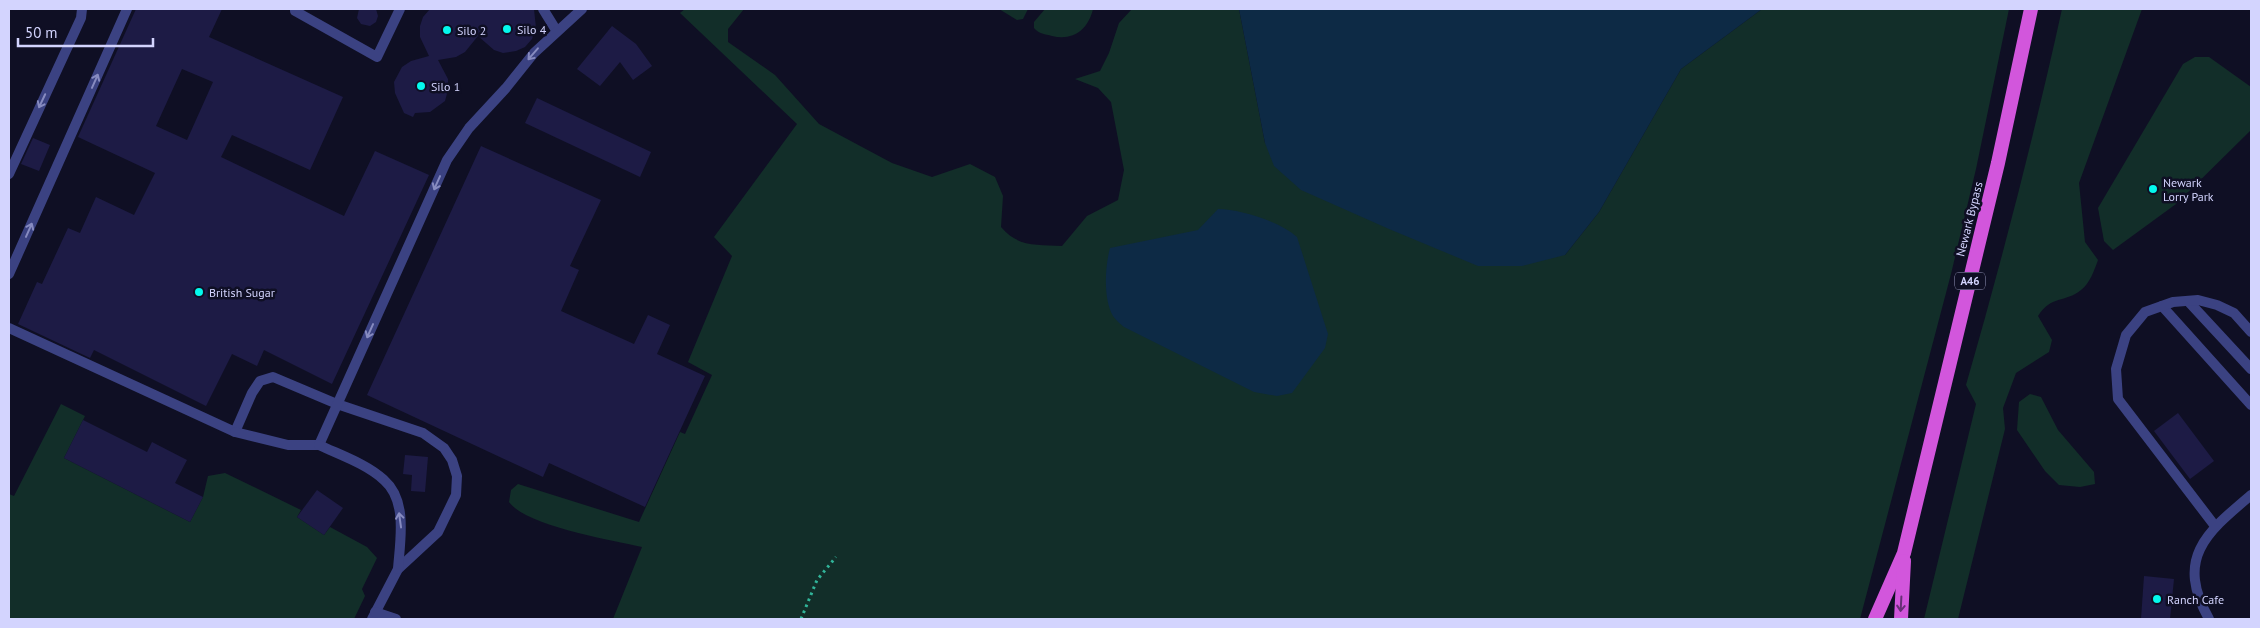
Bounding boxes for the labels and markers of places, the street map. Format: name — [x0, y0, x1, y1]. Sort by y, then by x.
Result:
place label: Silo 4 — [517, 22, 547, 37]
place label: Silo 2 — [457, 23, 486, 38]
marker: Silo 4 — [501, 23, 513, 35]
marker: Silo 2 — [441, 24, 453, 36]
place label: Silo 1 — [431, 79, 460, 94]
marker: Silo 1 — [415, 80, 427, 92]
place label: Newark Lorry Park — [2163, 175, 2214, 204]
marker: Newark Lorry Park — [2147, 183, 2159, 195]
place label: British Sugar — [209, 285, 275, 300]
marker: British Sugar — [193, 286, 205, 298]
place label: Ranch Cafe — [2167, 592, 2224, 607]
marker: Ranch Cafe — [2151, 593, 2163, 605]

